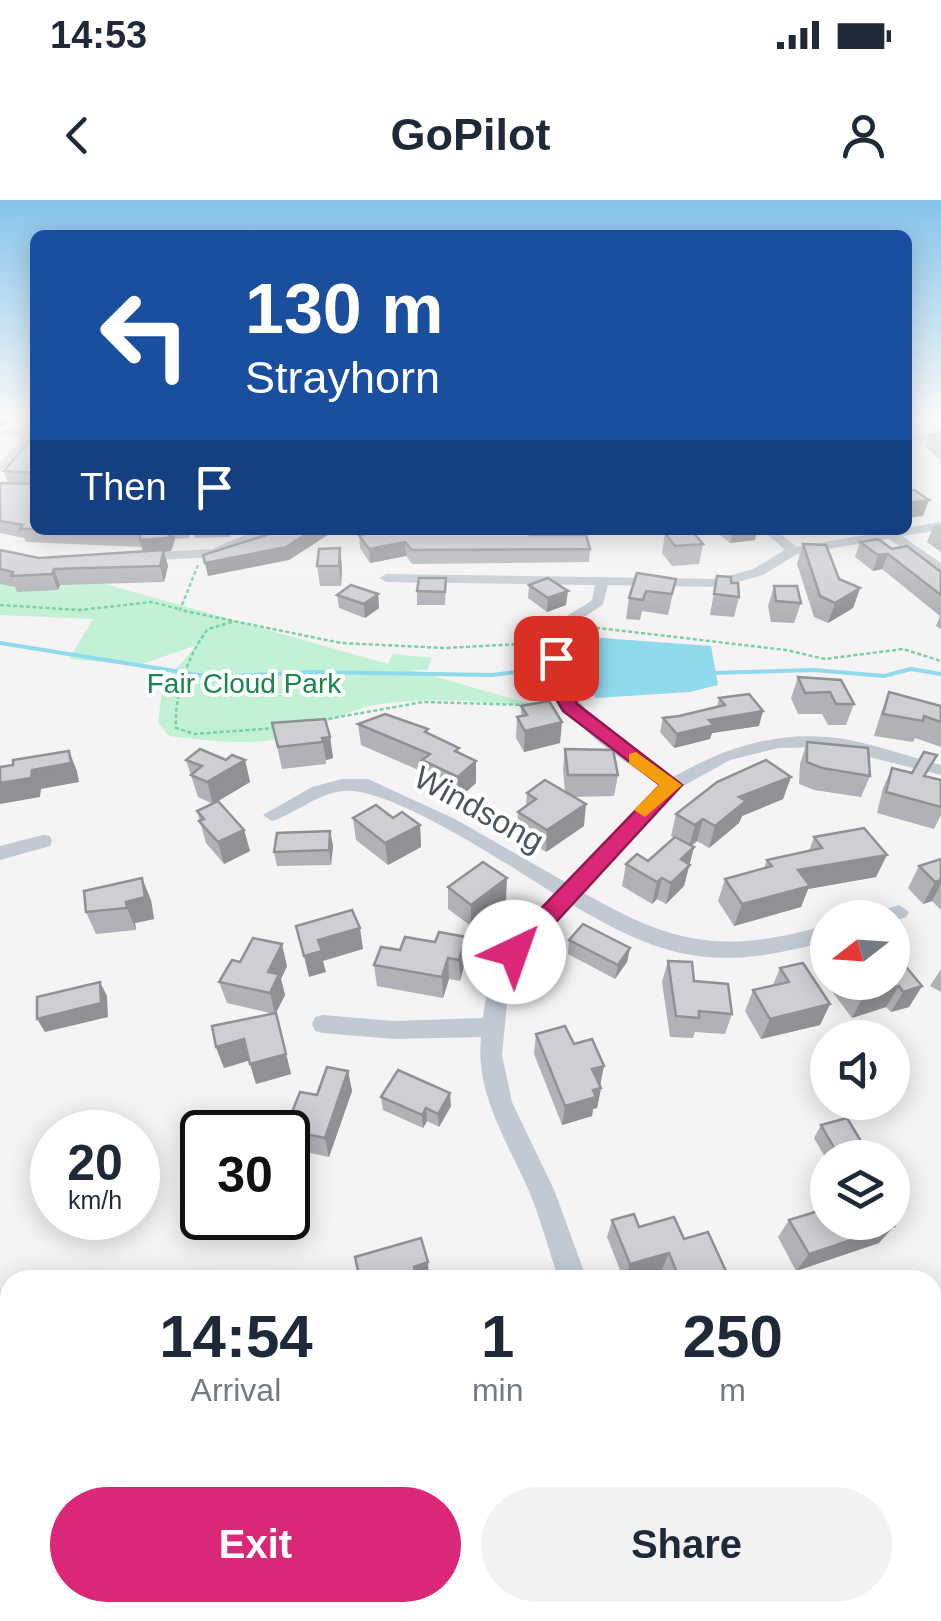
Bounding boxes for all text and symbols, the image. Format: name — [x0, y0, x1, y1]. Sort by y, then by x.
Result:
text: 14:53 — [50, 14, 147, 56]
icon: back — [50, 108, 105, 163]
icon: person — [836, 108, 891, 163]
text: GoPilot — [391, 109, 550, 160]
icon: left — [80, 270, 210, 400]
text: 130 m — [245, 270, 443, 348]
text: Strayhorn — [245, 352, 440, 403]
icon: arrive — [187, 460, 242, 515]
text: Then — [80, 466, 167, 508]
pin — [514, 616, 599, 701]
icon: arrive — [529, 631, 584, 686]
park label: Fair Cloud Park — [147, 668, 342, 699]
street label: Windsong — [408, 759, 550, 859]
position arrow — [462, 900, 566, 1004]
north arrow — [810, 900, 910, 1000]
map controls — [810, 900, 910, 1240]
button: sound — [810, 1020, 910, 1120]
speed limit sign: 30 — [180, 1110, 310, 1240]
text: 20 — [67, 1135, 123, 1191]
button: layers — [810, 1140, 910, 1240]
text: km/h — [68, 1186, 122, 1214]
text: 14:54 — [159, 1303, 313, 1370]
text: 1 — [481, 1303, 514, 1370]
text: 250 — [683, 1303, 783, 1370]
text: Arrival — [191, 1372, 281, 1408]
text: min — [472, 1372, 523, 1408]
text: m — [719, 1372, 746, 1408]
button: Exit — [50, 1487, 461, 1602]
button: Share — [481, 1487, 892, 1602]

